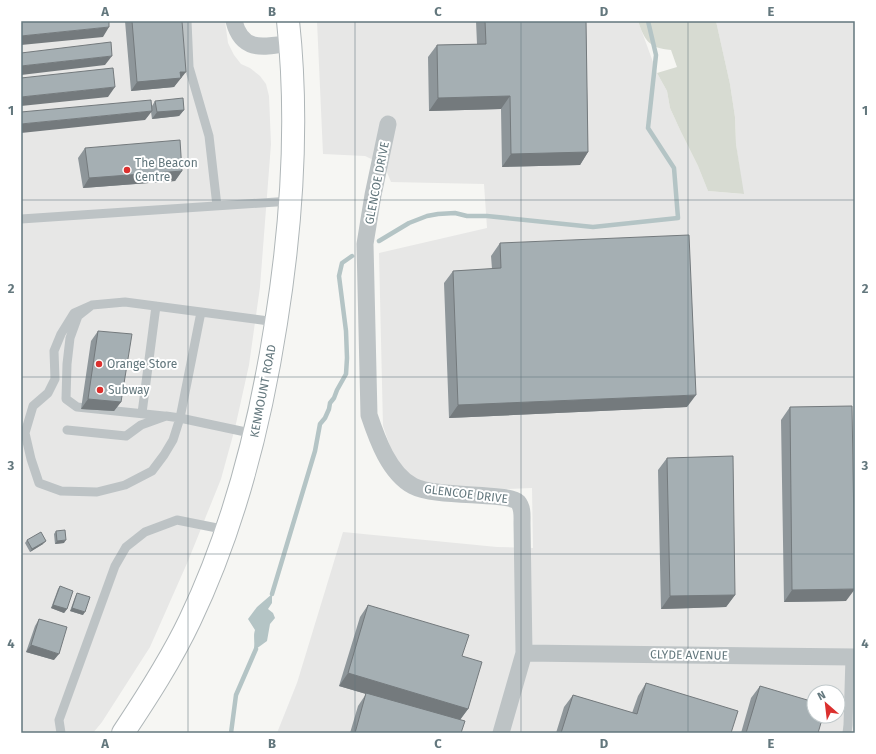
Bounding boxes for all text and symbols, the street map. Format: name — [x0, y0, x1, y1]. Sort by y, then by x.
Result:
text: A — [100, 4, 109, 19]
text: B — [268, 4, 276, 19]
text: C — [434, 4, 442, 19]
text: D — [600, 4, 609, 19]
text: E — [768, 4, 775, 19]
text: 1 — [8, 103, 14, 118]
text: 1 — [862, 103, 868, 118]
street label: GLENCOE DRIVE — [362, 140, 392, 226]
place label: The Beacon Centre — [135, 156, 198, 184]
marker: The Beacon Centre — [122, 165, 132, 175]
text: 2 — [8, 281, 15, 296]
text: 2 — [862, 281, 869, 296]
street label: KENMOUNT ROAD — [247, 343, 279, 439]
place label: Orange Store — [107, 357, 177, 371]
marker: Orange Store — [94, 359, 104, 369]
place label: Subway — [108, 383, 149, 397]
marker: Subway — [95, 385, 105, 395]
text: 3 — [7, 458, 15, 473]
text: 3 — [861, 458, 869, 473]
street label: GLENCOE DRIVE — [423, 482, 509, 506]
text: 4 — [7, 636, 15, 651]
text: 4 — [861, 636, 869, 651]
street label: CLYDE AVENUE — [650, 647, 728, 663]
north arrow — [806, 684, 846, 724]
text: N — [815, 688, 828, 703]
text: A — [100, 736, 109, 751]
text: B — [268, 736, 276, 751]
text: C — [434, 736, 442, 751]
text: D — [600, 736, 609, 751]
text: E — [768, 736, 775, 751]

